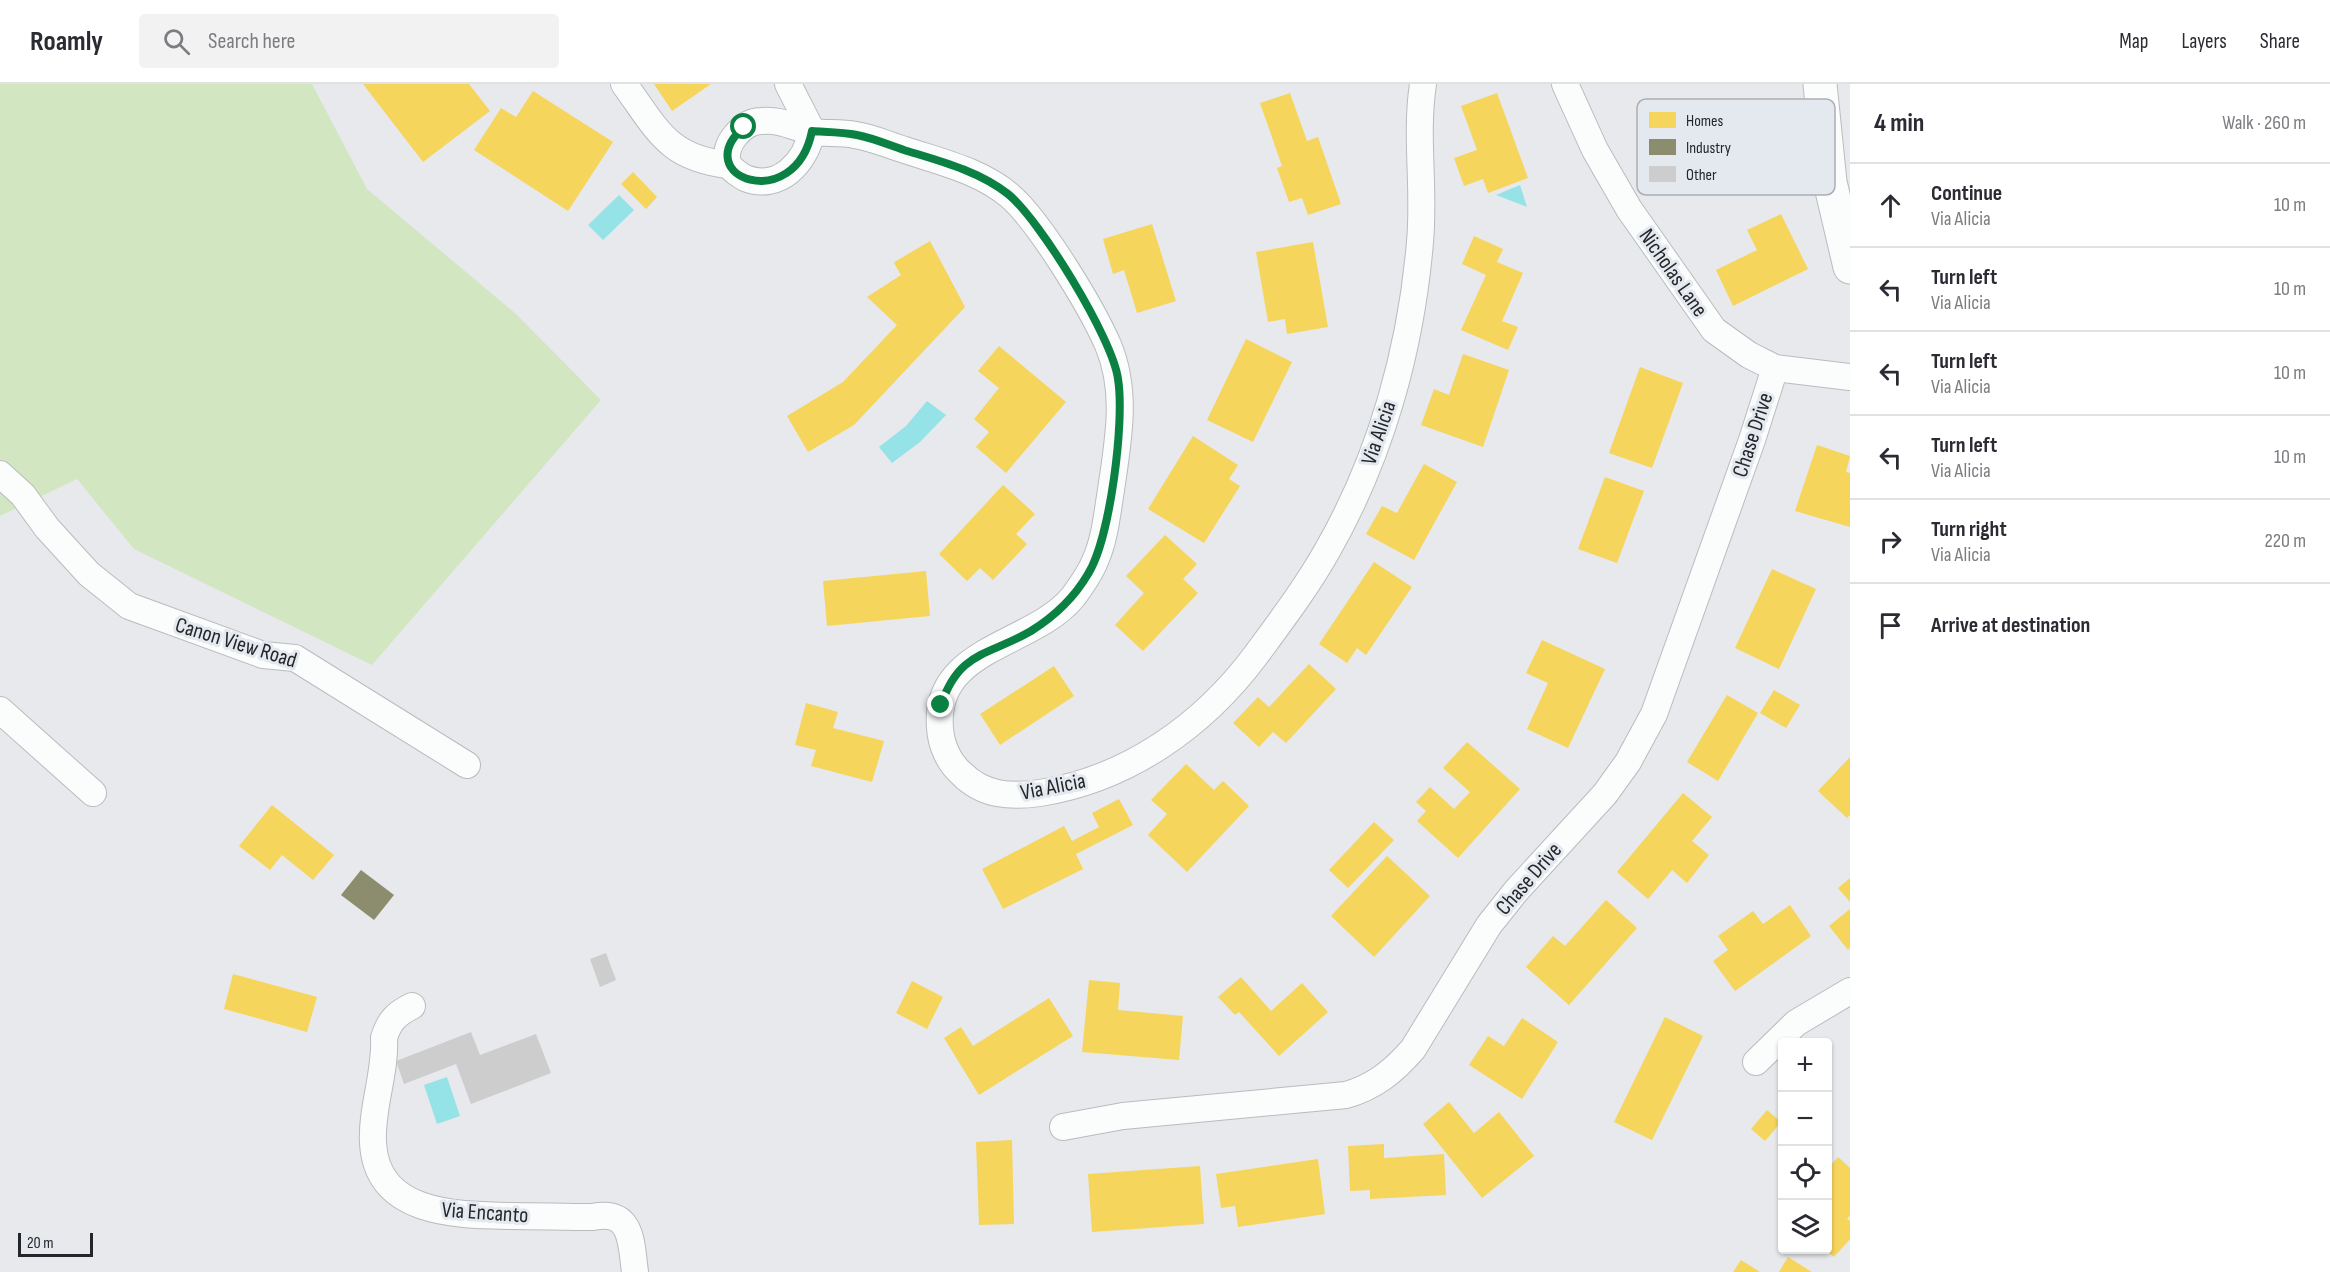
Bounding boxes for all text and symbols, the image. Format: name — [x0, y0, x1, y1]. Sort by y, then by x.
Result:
search box — [139, 14, 559, 68]
text: Roamly — [30, 25, 103, 58]
icon: search — [160, 25, 193, 58]
text: Search here — [208, 28, 295, 55]
text: Map — [2119, 29, 2148, 54]
text: Layers — [2181, 29, 2227, 54]
text: Share — [2260, 29, 2300, 54]
legend — [1637, 99, 1835, 195]
text: 4 min — [1874, 108, 1924, 139]
text: Walk · 260 m — [2222, 111, 2306, 135]
text: Homes — [1686, 112, 1723, 131]
route start — [730, 113, 756, 139]
text: Industry — [1686, 139, 1731, 158]
text: Other — [1686, 166, 1717, 185]
text: Continue — [1931, 180, 2002, 207]
icon: ahead — [1874, 189, 1907, 222]
text: 10 m — [2274, 193, 2306, 217]
text: Via Alicia — [1931, 207, 1991, 231]
street label: Nicholas Lane — [1633, 224, 1713, 322]
text: Turn left — [1931, 264, 1997, 291]
icon: left — [1874, 273, 1907, 306]
text: 10 m — [2274, 277, 2306, 301]
text: Via Alicia — [1931, 291, 1991, 315]
text: Turn left — [1931, 348, 1997, 375]
icon: left — [1874, 357, 1907, 390]
text: 10 m — [2274, 361, 2306, 385]
text: Via Alicia — [1931, 375, 1991, 399]
street label: Chase Drive — [1727, 389, 1779, 481]
street label: Via Alicia — [1356, 398, 1402, 468]
text: Turn left — [1931, 432, 1997, 459]
icon: left — [1874, 441, 1907, 474]
text: 10 m — [2274, 445, 2306, 469]
text: Via Alicia — [1931, 459, 1991, 483]
text: Turn right — [1931, 516, 2007, 543]
icon: right — [1874, 525, 1907, 558]
text: 220 m — [2265, 529, 2306, 553]
text: Via Alicia — [1931, 543, 1991, 567]
icon: arrive — [1874, 609, 1907, 642]
street label: Canon View Road — [172, 612, 300, 674]
text: Arrive at destination — [1931, 612, 2090, 639]
route end — [927, 691, 953, 717]
street label: Via Alicia — [1018, 767, 1088, 807]
street label: Chase Drive — [1490, 837, 1568, 921]
map controls — [1778, 1038, 1832, 1254]
button: + — [1778, 1038, 1832, 1092]
button: − — [1778, 1092, 1832, 1146]
button: locate — [1778, 1146, 1832, 1200]
street label: Via Encanto — [441, 1197, 529, 1229]
button: layers — [1778, 1200, 1832, 1254]
scale bar — [18, 1230, 93, 1258]
text: 20 m — [27, 1234, 54, 1253]

